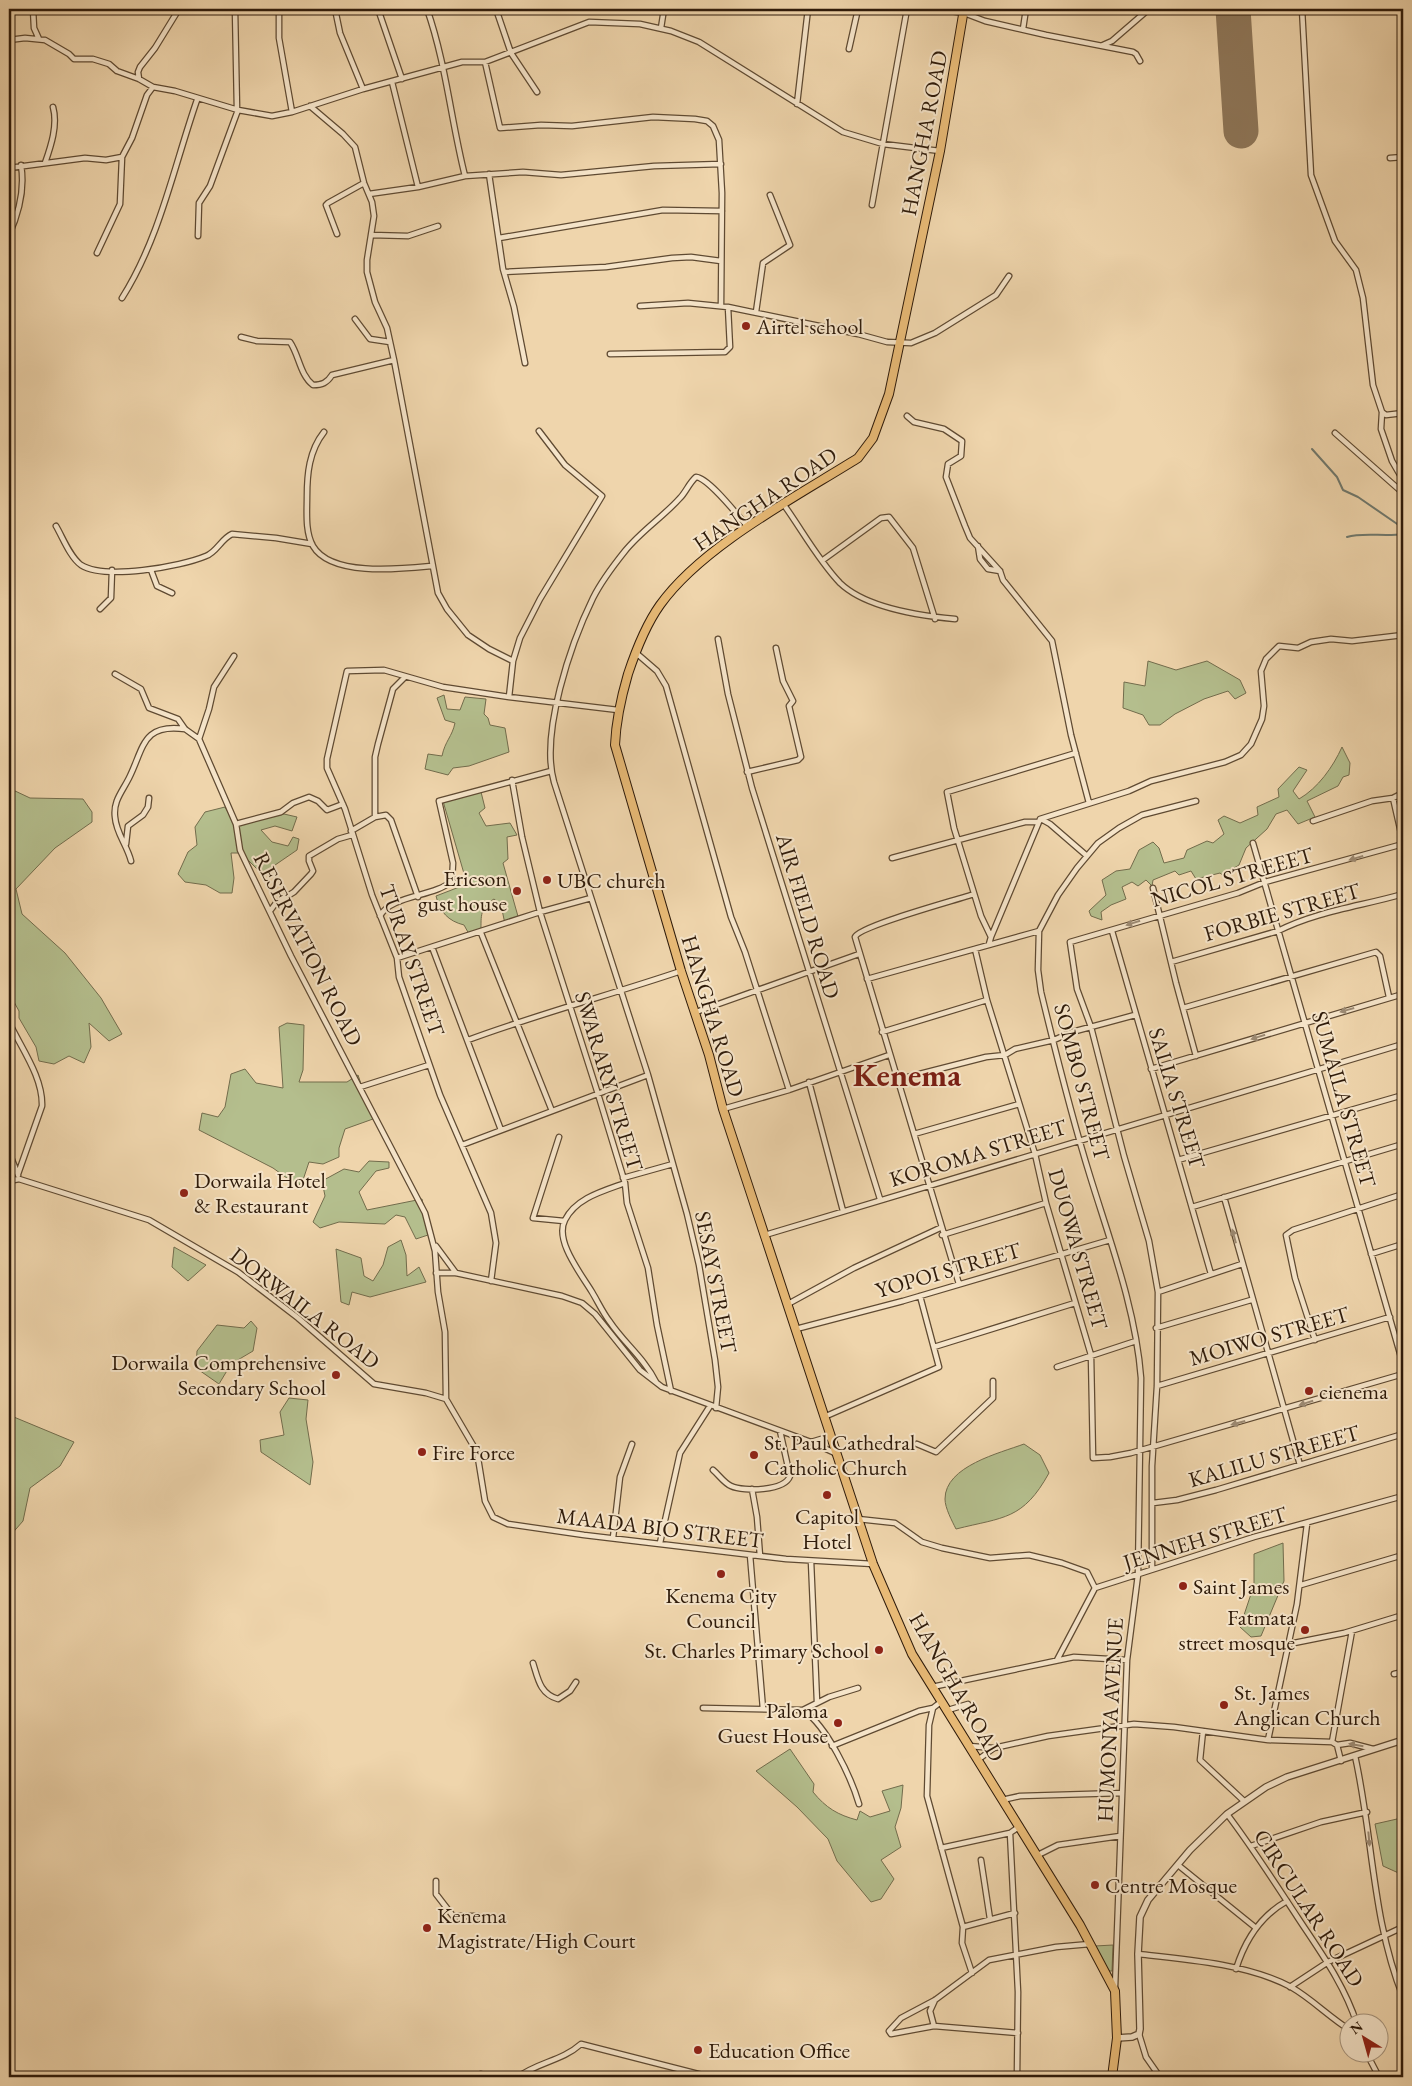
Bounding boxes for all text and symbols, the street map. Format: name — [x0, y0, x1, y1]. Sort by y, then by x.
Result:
street label: HANGHA ROAD — [894, 48, 954, 218]
place label: Airtel school — [755, 312, 863, 341]
marker: Airtel school — [740, 320, 752, 332]
street label: HANGHA ROAD — [687, 440, 843, 558]
street label: AIR FIELD ROAD — [769, 829, 847, 1002]
street label: NICOL STREEET — [1148, 840, 1317, 914]
street label: RESERVATION ROAD — [247, 847, 369, 1051]
one-way arrow — [1349, 854, 1364, 862]
place label: Ericson gust house — [418, 864, 507, 918]
place label: UBC church — [557, 866, 666, 895]
marker: UBC church — [541, 874, 553, 886]
street label: FORBIE STREET — [1201, 876, 1364, 948]
street label: TURAY STREET — [372, 880, 452, 1040]
marker: Ericson gust house — [511, 885, 523, 897]
one-way arrow — [1126, 919, 1141, 927]
street label: HANGHA ROAD — [675, 932, 751, 1100]
street label: SWARARY STREET — [568, 988, 650, 1174]
street label: SOMBO STREET — [1047, 1000, 1117, 1164]
one-way arrow — [1339, 1006, 1354, 1014]
street label: SUMAILA STREET — [1305, 1008, 1383, 1191]
street label: SALIA STREET — [1142, 1024, 1212, 1172]
one-way arrow — [1251, 1033, 1266, 1041]
district label: Kenema — [853, 1054, 962, 1096]
street label: KOROMA STREET — [886, 1112, 1070, 1194]
street label: DUOWA STREET — [1041, 1165, 1115, 1333]
place label: Dorwaila Hotel & Restaurant — [194, 1166, 326, 1220]
marker: Dorwaila Hotel & Restaurant — [178, 1187, 190, 1199]
street label: SESAY STREET — [688, 1209, 744, 1356]
one-way arrow — [1230, 1228, 1238, 1243]
street label: YOPOI STREET — [872, 1235, 1024, 1305]
street label: DORWAILA ROAD — [224, 1240, 386, 1376]
street label: MOIWO STREET — [1186, 1299, 1352, 1373]
place label: Dorwaila Comprehensive Secondary School — [111, 1348, 326, 1402]
marker: Dorwaila Comprehensive Secondary School — [330, 1369, 342, 1381]
place label: cienema — [1319, 1377, 1388, 1406]
marker: cienema — [1303, 1385, 1315, 1397]
one-way arrow — [1299, 1400, 1314, 1408]
street label: KALILU STREEET — [1185, 1418, 1363, 1494]
one-way arrow — [1230, 1419, 1245, 1427]
place label: St. Paul Cathedral Catholic Church — [764, 1428, 915, 1482]
place label: Fire Force — [432, 1438, 515, 1467]
marker: Fire Force — [416, 1446, 428, 1458]
marker: St. Paul Cathedral Catholic Church — [748, 1449, 760, 1461]
marker: Capitol Hotel — [821, 1489, 833, 1501]
street label: JENNEH STREET — [1118, 1499, 1291, 1577]
street label: MAADA BIO STREET — [555, 1501, 765, 1555]
place label: Capitol Hotel — [795, 1502, 859, 1556]
marker: Kenema City Council — [715, 1568, 727, 1580]
place label: Saint James — [1193, 1572, 1289, 1601]
marker: Saint James — [1177, 1580, 1189, 1592]
place label: Kenema City Council — [665, 1581, 777, 1635]
place label: Fatmata street mosque — [1179, 1603, 1295, 1657]
street label: HANGHA ROAD — [903, 1607, 1011, 1767]
street label: HUMONYA AVENUE — [1090, 1617, 1130, 1823]
marker: Fatmata street mosque — [1299, 1624, 1311, 1636]
place label: St. Charles Primary School — [645, 1636, 869, 1665]
marker: St. Charles Primary School — [873, 1644, 885, 1656]
place label: St. James Anglican Church — [1233, 1678, 1381, 1732]
place label: Paloma Guest House — [717, 1696, 828, 1750]
marker: St. James Anglican Church — [1218, 1699, 1230, 1711]
marker: Paloma Guest House — [832, 1717, 844, 1729]
one-way arrow — [1347, 1740, 1363, 1748]
street label: CIRCULAR ROAD — [1247, 1824, 1371, 1992]
one-way arrow — [1365, 1831, 1373, 1847]
place label: Centre Mosque — [1105, 1871, 1238, 1900]
marker: Centre Mosque — [1089, 1879, 1101, 1891]
place label: Kenema Magistrate/High Court — [437, 1901, 635, 1955]
marker: Kenema Magistrate/High Court — [421, 1922, 433, 1934]
north arrow — [1340, 2014, 1390, 2064]
text: N — [1346, 2017, 1367, 2038]
place label: Education Office — [708, 2036, 851, 2065]
marker: Education Office — [692, 2044, 704, 2056]

